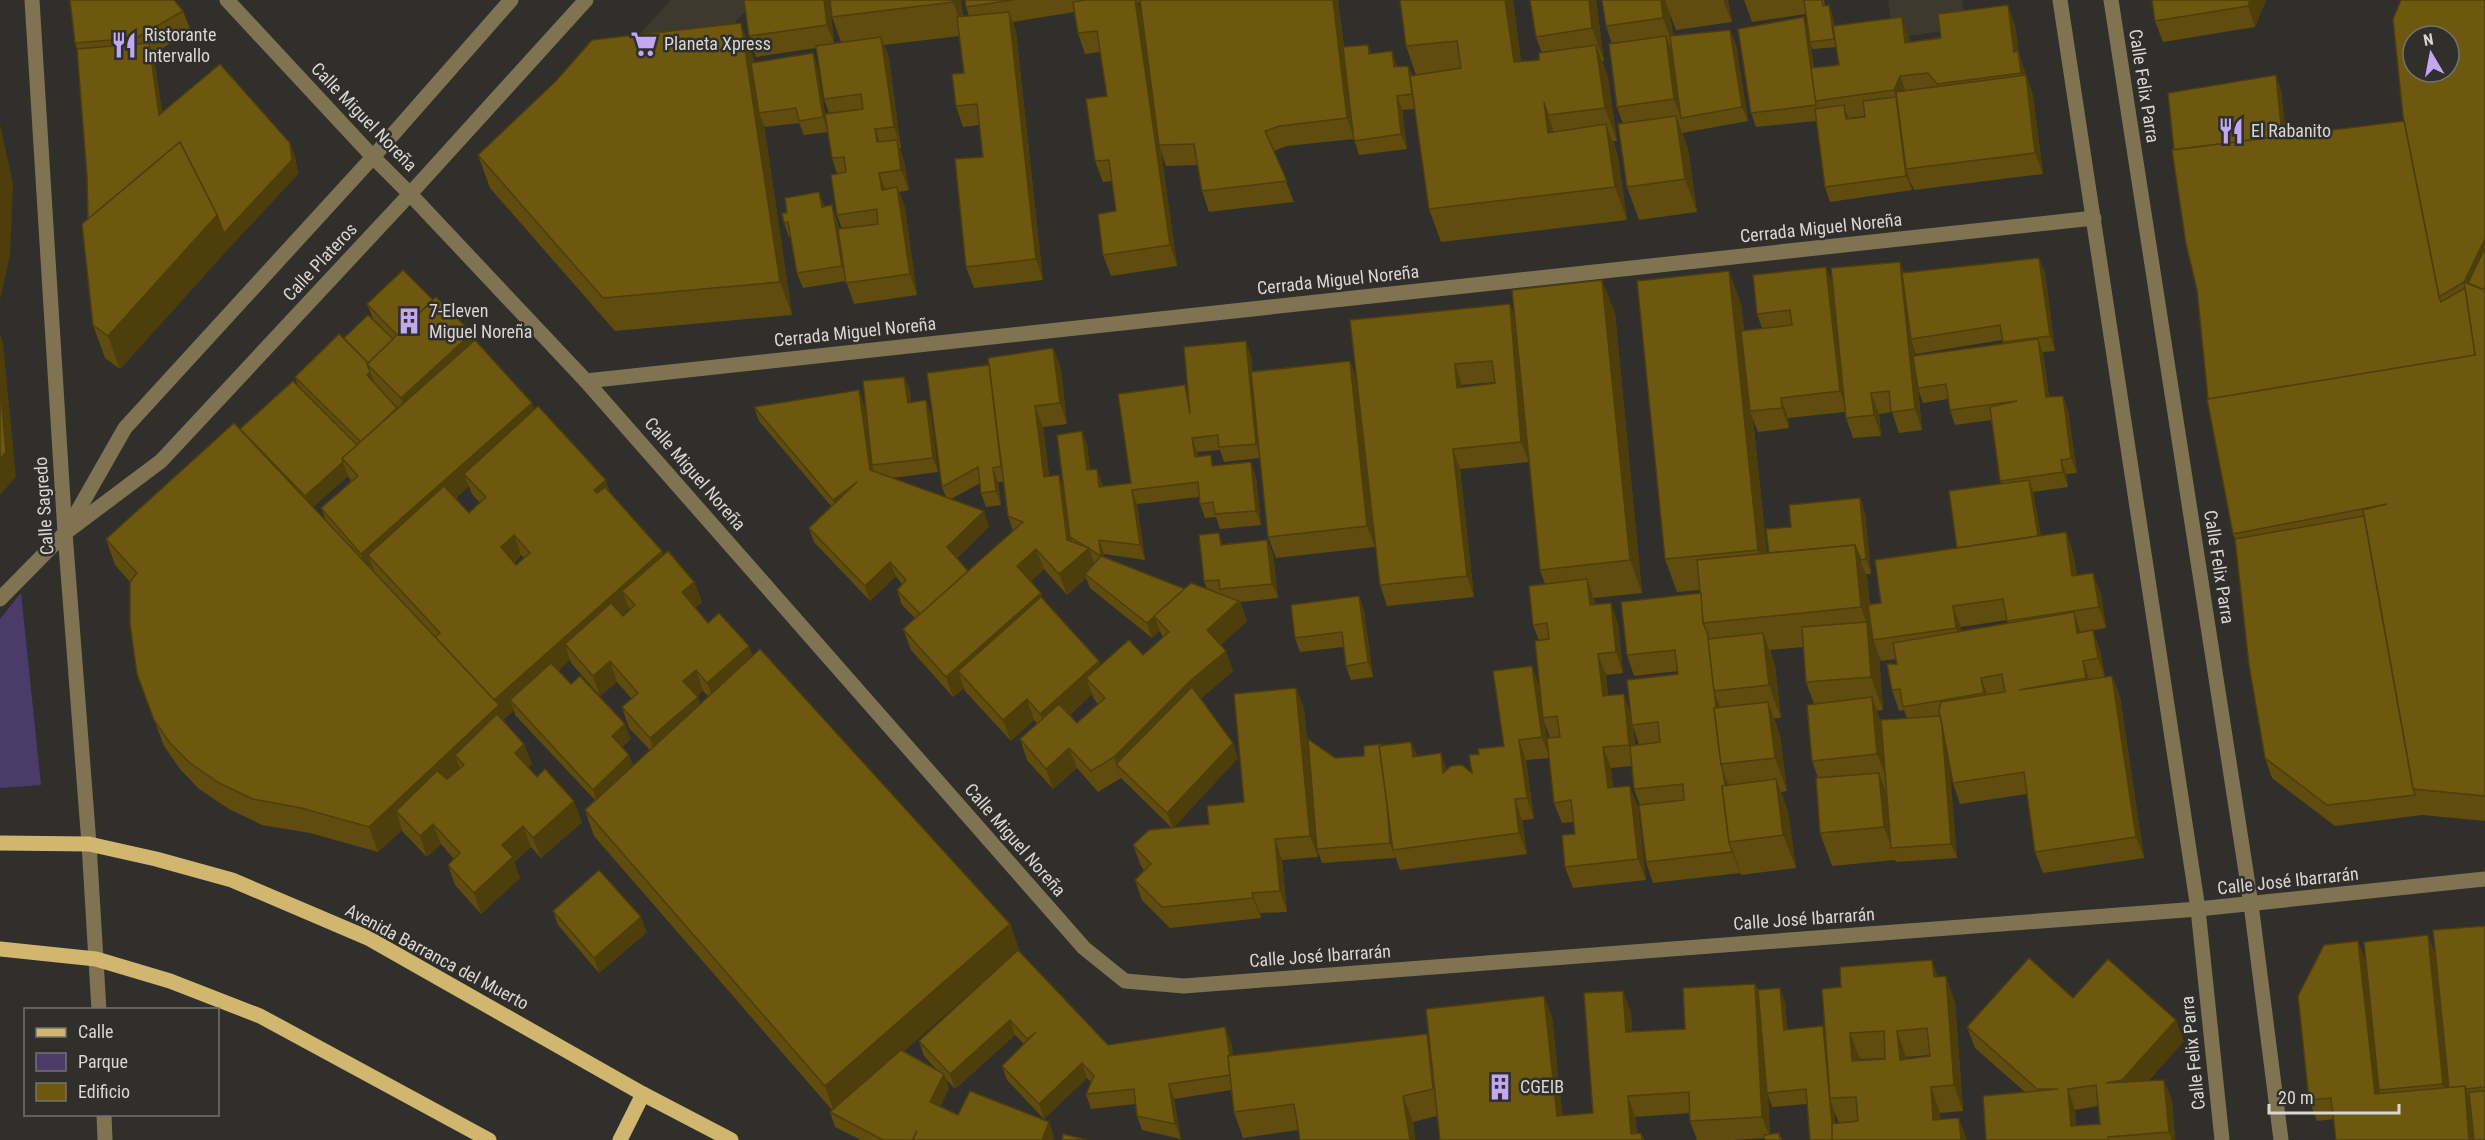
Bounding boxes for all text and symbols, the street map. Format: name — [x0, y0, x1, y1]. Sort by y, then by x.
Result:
place label: Ristorante Intervallo — [144, 24, 216, 66]
north arrow — [2401, 24, 2461, 84]
street label: Calle Felix Parra — [2125, 28, 2164, 144]
supermarket icon: Planeta Xpress — [629, 29, 659, 59]
restaurant icon: Ristorante Intervallo — [109, 30, 139, 60]
text: N — [2422, 30, 2435, 50]
place label: Planeta Xpress — [664, 33, 771, 54]
street label: Calle Miguel Noreña — [307, 58, 422, 175]
restaurant icon: El Rabanito — [2216, 116, 2246, 146]
place label: El Rabanito — [2251, 120, 2331, 141]
street label: Cerrada Miguel Noreña — [1739, 209, 1903, 246]
street label: Calle Plateros — [278, 218, 361, 305]
street label: Cerrada Miguel Noreña — [1256, 261, 1420, 298]
place label: 7-Eleven Miguel Noreña — [429, 300, 532, 342]
building icon: 7-Eleven Miguel Noreña — [394, 306, 424, 336]
street label: Cerrada Miguel Noreña — [773, 313, 937, 350]
street label: Calle Miguel Noreña — [641, 413, 750, 535]
street label: Calle Sagredo — [30, 456, 57, 556]
street label: Calle Felix Parra — [2200, 509, 2239, 625]
street label: Calle Miguel Noreña — [961, 779, 1070, 901]
street label: Calle José Ibarrarán — [2216, 863, 2360, 898]
street label: Avenida Barranca del Muerto — [342, 899, 532, 1014]
street label: Calle José Ibarrarán — [1732, 903, 1875, 934]
street label: Calle José Ibarrarán — [1248, 940, 1391, 971]
street label: Calle Felix Parra — [2176, 995, 2209, 1111]
legend — [24, 1008, 219, 1116]
text: Calle — [78, 1021, 114, 1042]
text: Parque — [78, 1051, 128, 1072]
building icon: CGEIB — [1485, 1072, 1515, 1102]
place label: CGEIB — [1520, 1076, 1564, 1097]
scale bar — [2269, 1077, 2400, 1115]
text: Edificio — [78, 1081, 130, 1102]
text: 20 m — [2278, 1087, 2313, 1108]

